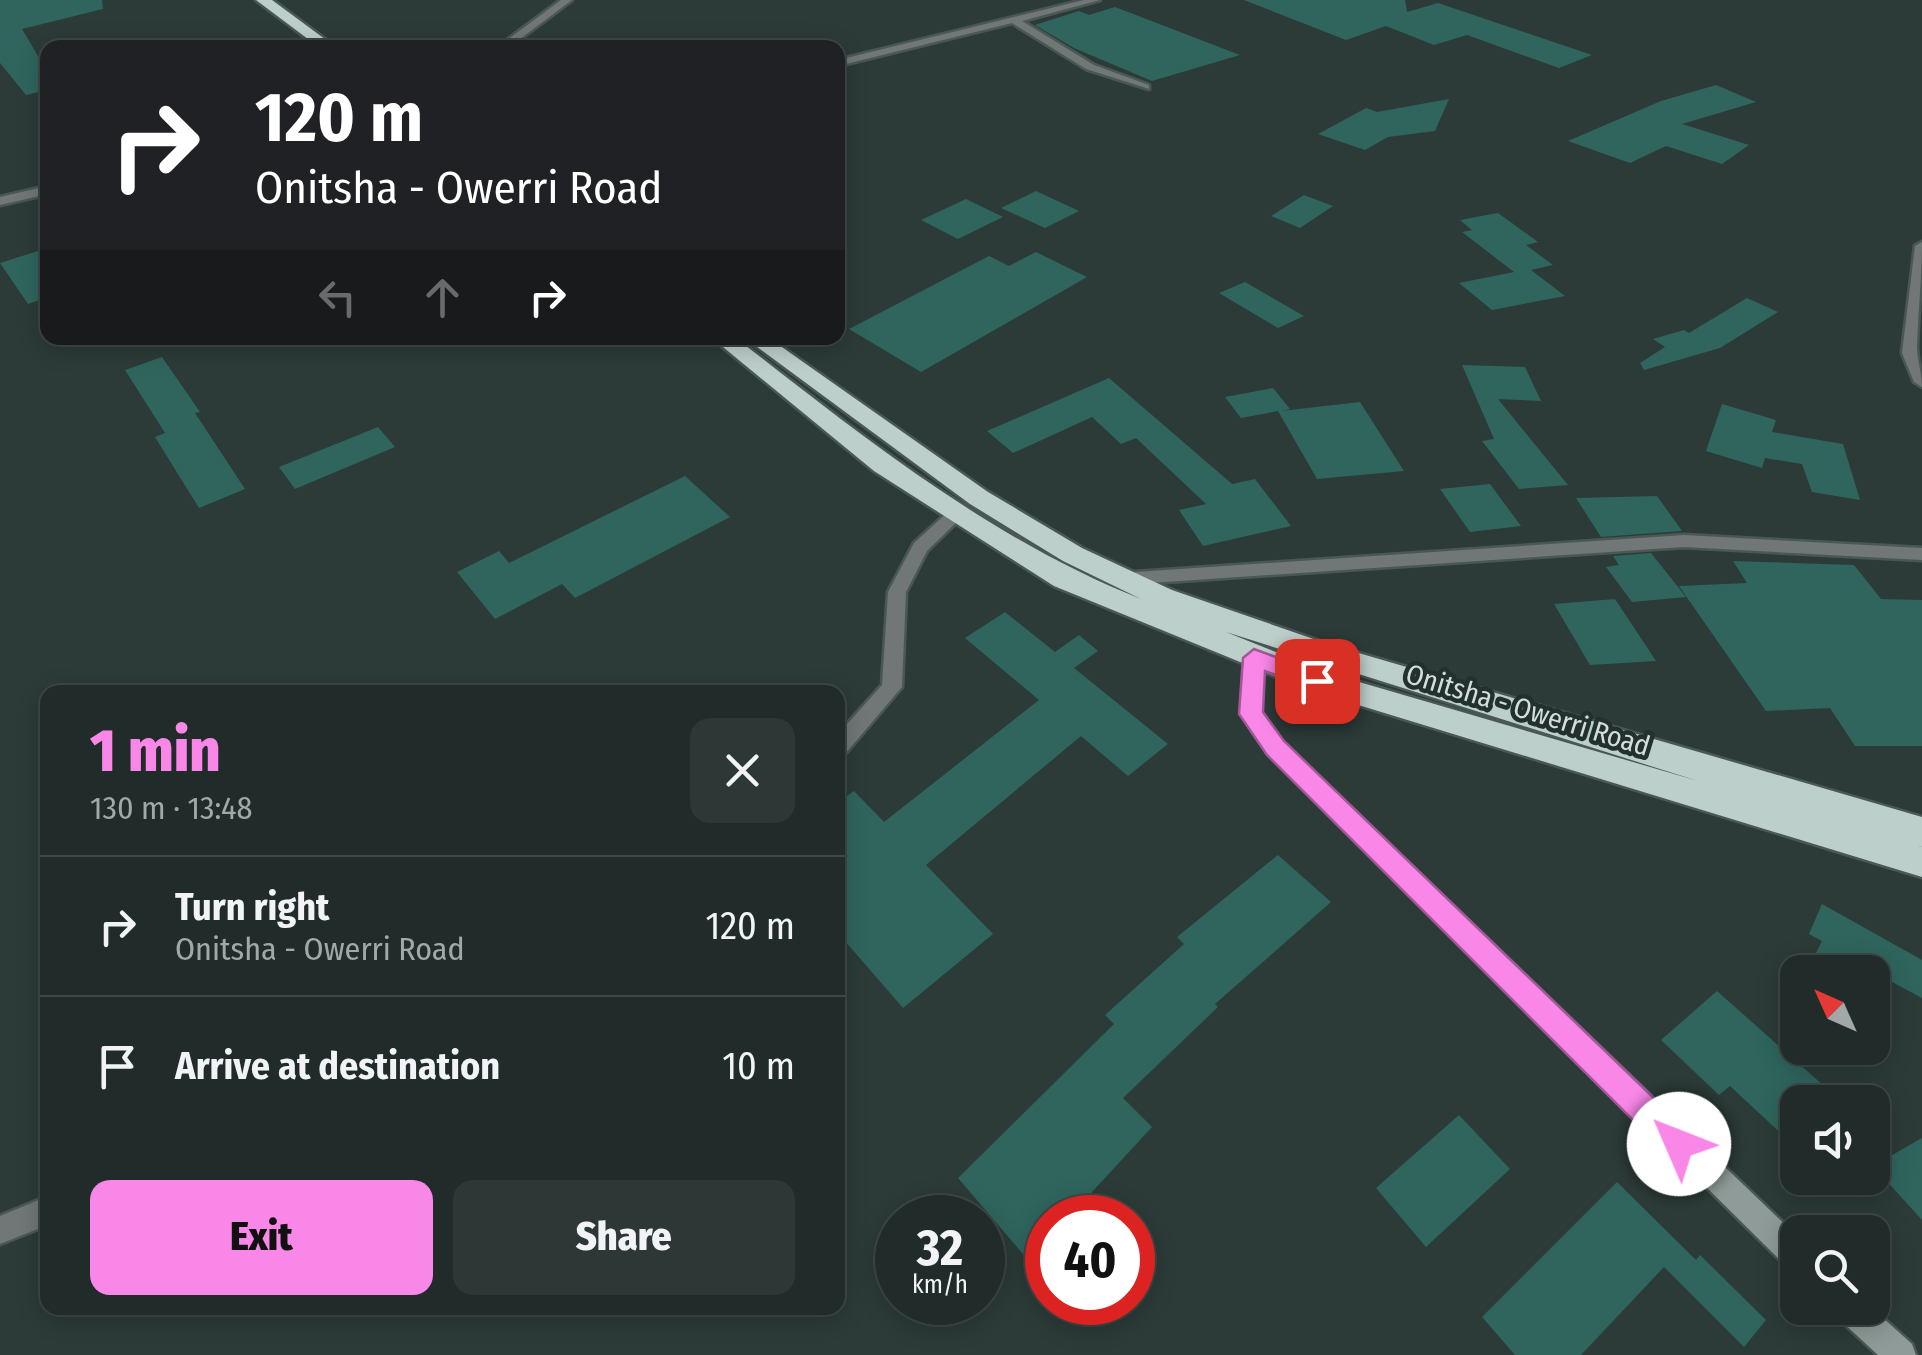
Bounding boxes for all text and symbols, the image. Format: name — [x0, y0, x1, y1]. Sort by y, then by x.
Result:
text: 120 m — [255, 76, 423, 160]
icon: right — [90, 80, 220, 210]
text: Onitsha - Owerri Road — [255, 161, 662, 215]
icon: left — [310, 270, 365, 325]
icon: ahead — [415, 270, 470, 325]
icon: right — [520, 270, 575, 325]
pin — [1275, 639, 1360, 724]
icon: arrive — [1290, 654, 1345, 709]
street label: Onitsha - Owerri Road — [1402, 657, 1654, 763]
text: 1 min — [90, 715, 221, 787]
button: close — [690, 718, 795, 823]
text: 130 m · 13:48 — [90, 789, 253, 827]
text: Turn right — [175, 884, 329, 930]
icon: right — [90, 899, 145, 954]
text: 120 m — [705, 903, 795, 949]
text: Onitsha - Owerri Road — [175, 930, 465, 968]
north arrow — [1780, 955, 1890, 1065]
map controls — [1780, 955, 1890, 1325]
icon: arrive — [90, 1039, 145, 1094]
text: Arrive at destination — [175, 1043, 500, 1089]
text: 10 m — [722, 1043, 795, 1089]
button: sound — [1780, 1085, 1890, 1195]
position arrow — [1627, 1092, 1731, 1196]
button: Exit — [90, 1180, 433, 1295]
button: Share — [453, 1180, 795, 1295]
speed limit sign: 40 — [1025, 1195, 1155, 1325]
button: search — [1780, 1215, 1890, 1325]
text: 32 — [917, 1218, 963, 1278]
text: km/h — [912, 1270, 968, 1300]

